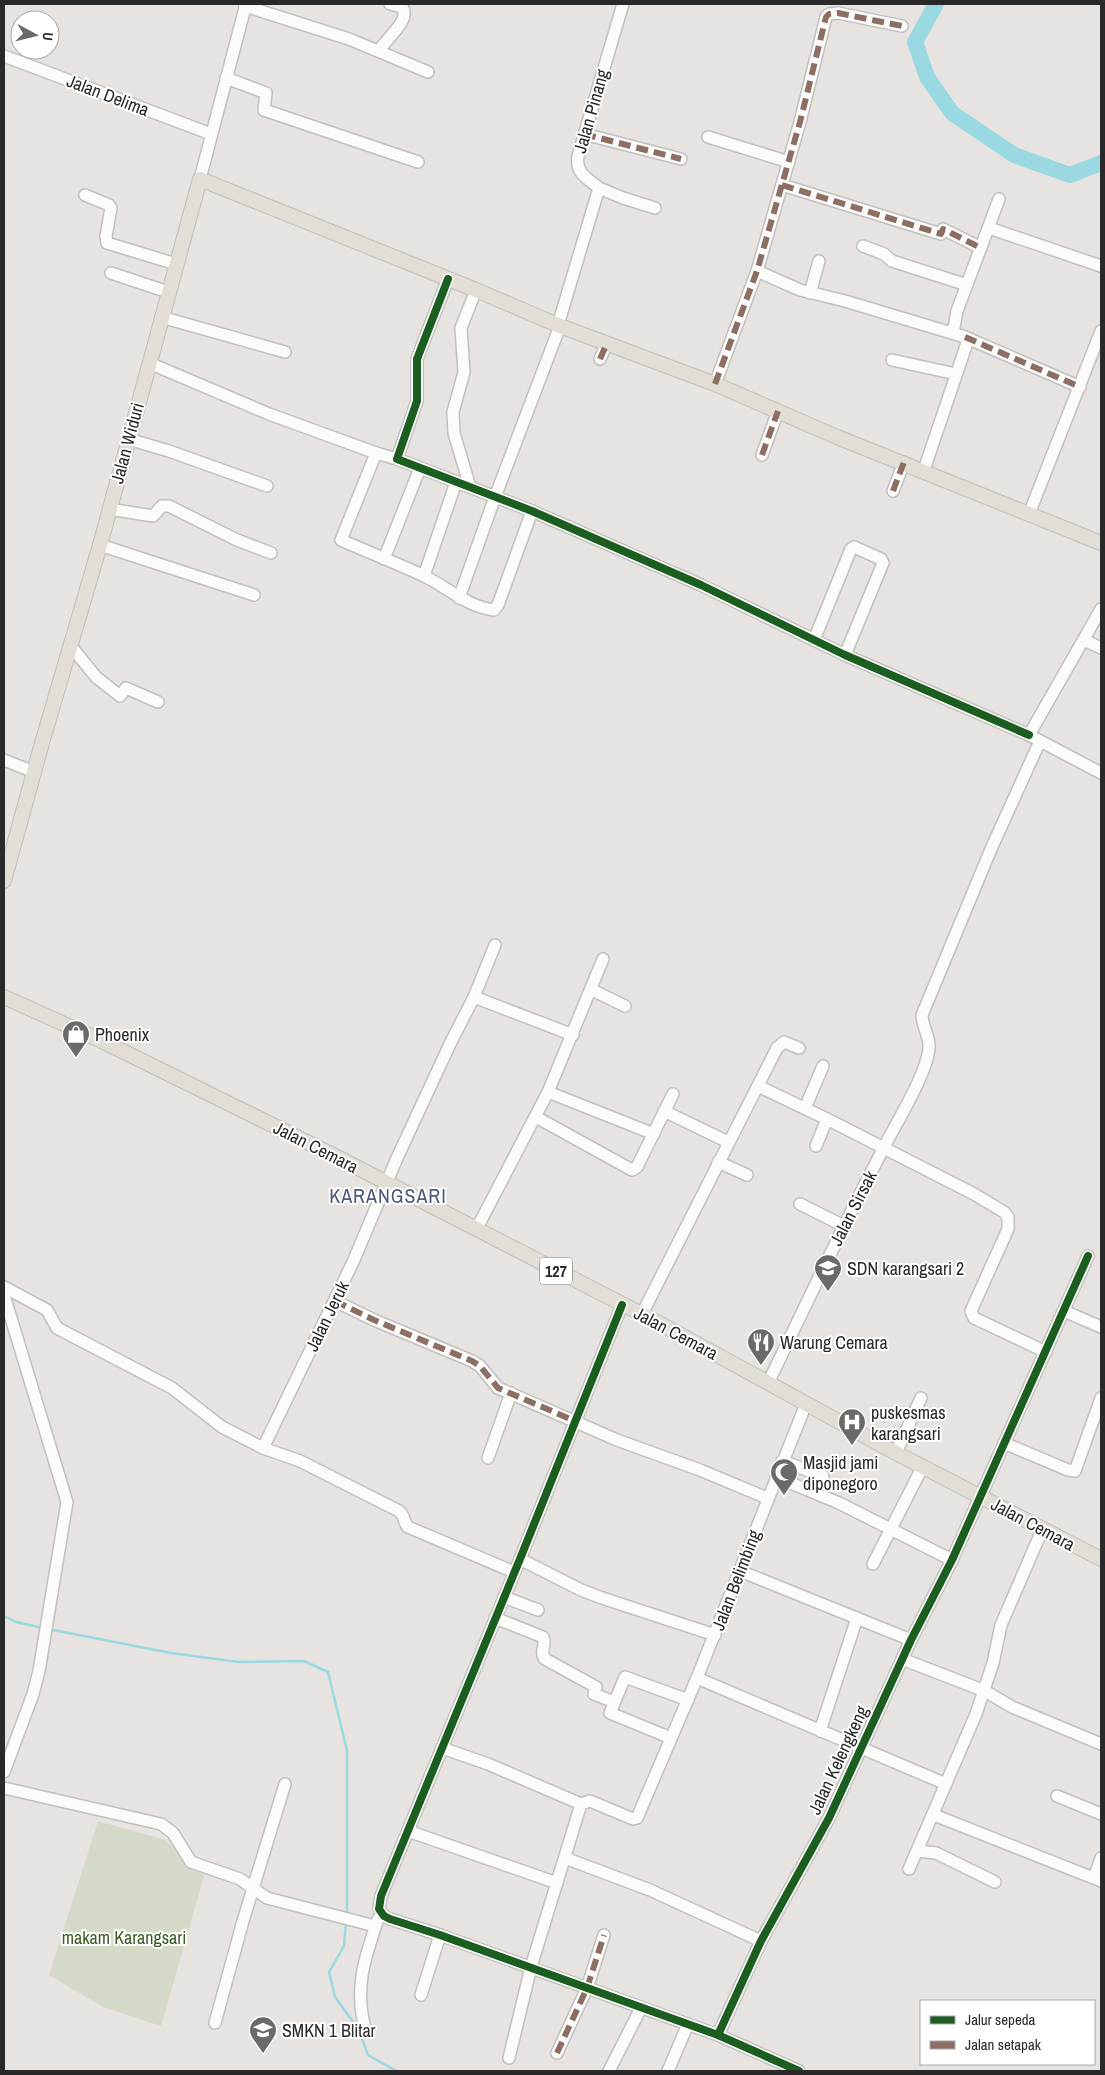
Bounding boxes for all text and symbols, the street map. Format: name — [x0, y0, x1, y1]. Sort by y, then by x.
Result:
north arrow — [10, 10, 60, 60]
text: U — [38, 31, 57, 42]
street label: Jalan Pinang — [567, 65, 615, 156]
street label: Jalan Delima — [63, 68, 153, 122]
street label: Jalan Widuri — [104, 400, 150, 486]
shop icon: Phoenix — [61, 1019, 91, 1058]
place label: Phoenix — [95, 1022, 150, 1047]
street label: Jalan Cemara — [269, 1115, 363, 1179]
street label: Jalan Sirsak — [823, 1166, 883, 1250]
district label: KARANGSARI — [329, 1182, 447, 1209]
school or university icon: SDN karangsari 2 — [813, 1253, 843, 1292]
place label: SDN karangsari 2 — [847, 1256, 964, 1281]
road number: 127 — [540, 1258, 572, 1284]
street label: Jalan Jeruk — [299, 1276, 355, 1355]
street label: Jalan Cemara — [630, 1300, 722, 1366]
restaurant icon: Warung Cemara — [746, 1327, 776, 1366]
place label: Warung Cemara — [780, 1330, 888, 1355]
place label: puskesmas karangsari — [871, 1400, 946, 1446]
hospital icon: puskesmas karangsari — [837, 1407, 867, 1446]
place label: Masjid jami diponegoro — [803, 1450, 878, 1496]
mosque icon: Masjid jami diponegoro — [769, 1457, 799, 1496]
street label: Jalan Cemara — [987, 1491, 1079, 1557]
street label: Jalan Belimbing — [705, 1525, 767, 1634]
street label: Jalan Kelengkeng — [802, 1701, 874, 1818]
park label: makam Karangsari — [62, 1925, 186, 1950]
legend — [920, 2000, 1095, 2065]
text: Jalur sepeda — [965, 2009, 1036, 2030]
school or university icon: SMKN 1 Blitar — [248, 2015, 278, 2054]
place label: SMKN 1 Blitar — [282, 2018, 376, 2043]
text: Jalan setapak — [965, 2034, 1042, 2055]

